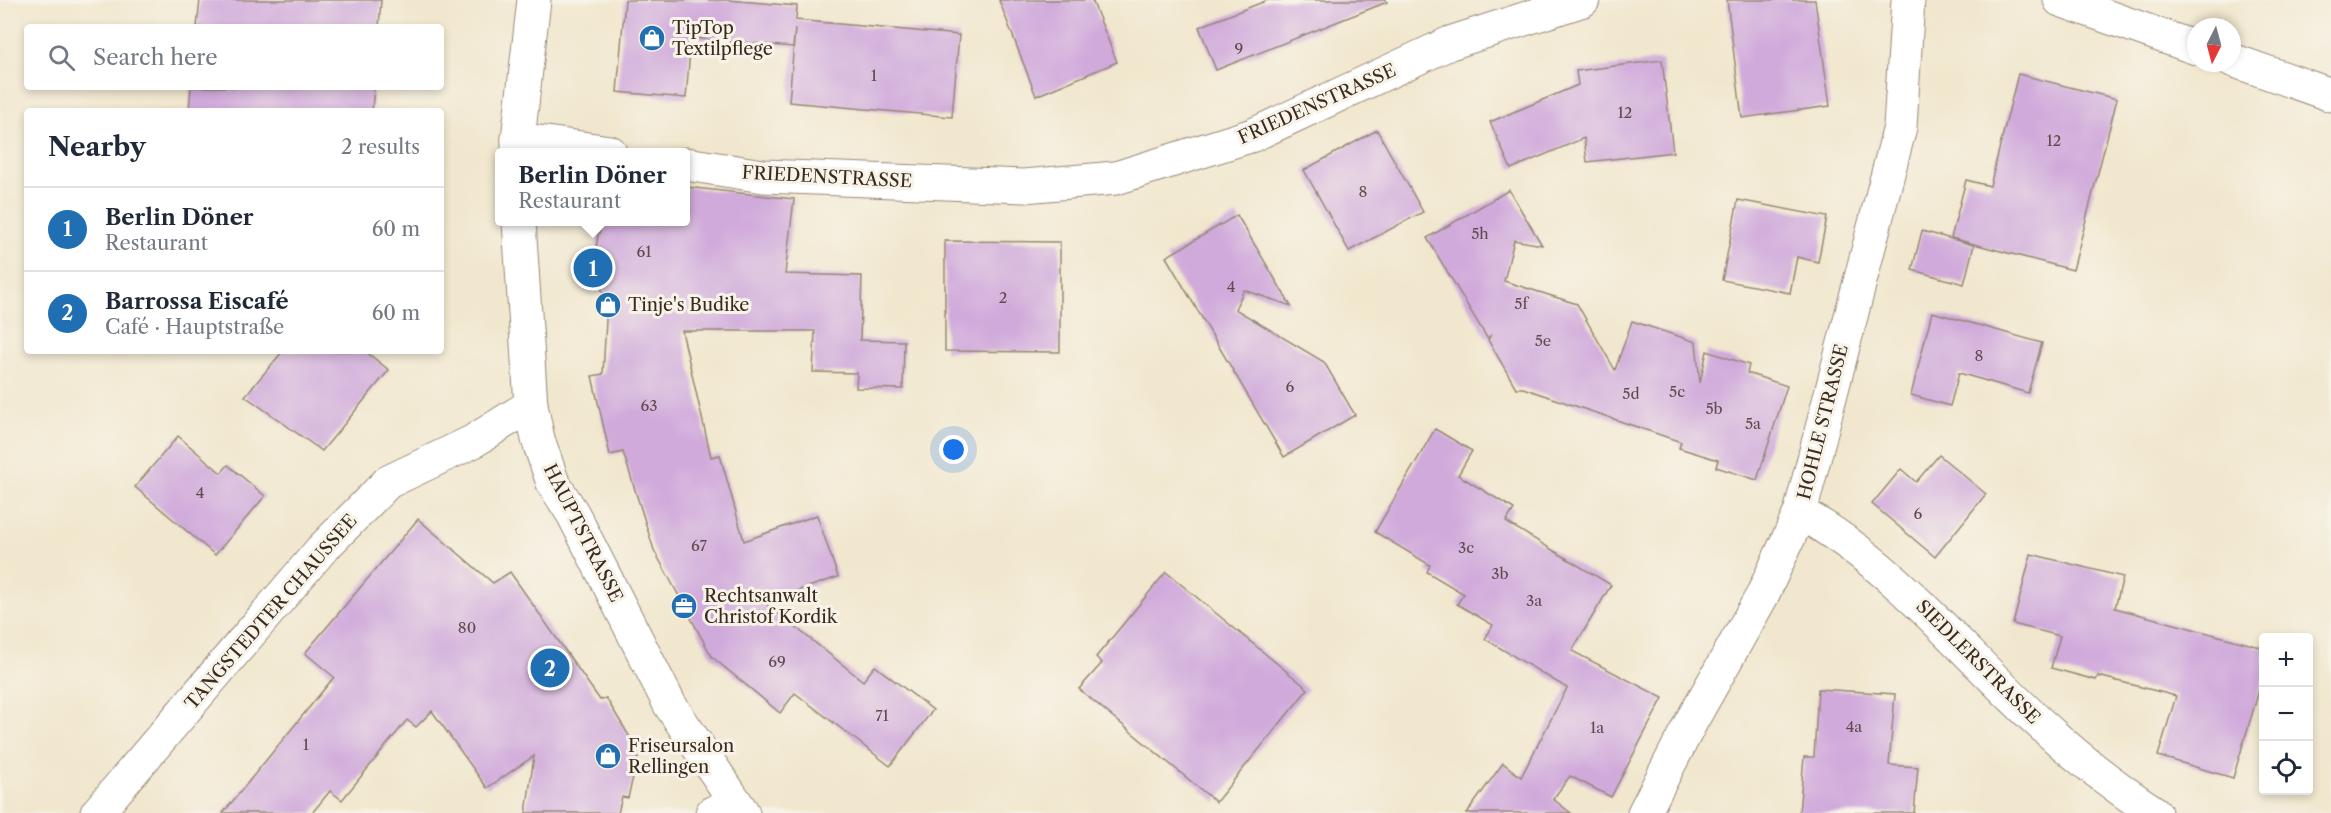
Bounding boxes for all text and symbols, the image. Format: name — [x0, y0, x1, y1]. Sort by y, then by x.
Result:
place label: TipTop Textilpflege — [672, 17, 773, 60]
north arrow — [2187, 18, 2241, 72]
shop icon: TipTop Textilpflege — [637, 23, 667, 53]
search box — [24, 24, 444, 90]
house number: 9 — [1235, 39, 1243, 58]
icon: search — [45, 41, 78, 74]
text: Search here — [93, 44, 218, 71]
street label: FRIEDENSTRASSE — [1235, 59, 1399, 149]
house number: 1 — [871, 66, 878, 85]
house number: 12 — [1618, 103, 1632, 122]
text: Nearby — [48, 131, 146, 163]
house number: 12 — [2047, 131, 2061, 150]
text: 2 results — [341, 135, 420, 159]
popup — [495, 148, 690, 226]
text: Berlin Döner — [518, 162, 667, 189]
street label: FRIEDENSTRASSE — [741, 162, 913, 192]
house number: 8 — [1359, 182, 1368, 201]
text: Restaurant — [518, 189, 621, 213]
text: Berlin Döner — [105, 204, 254, 231]
text: 1 — [63, 217, 72, 241]
text: 60 m — [372, 217, 420, 241]
house number: 5h — [1471, 224, 1489, 243]
text: Restaurant — [105, 231, 208, 255]
house number: 61 — [636, 242, 652, 261]
pin: 1 — [574, 246, 612, 290]
house number: 4 — [1227, 277, 1235, 296]
text: Barrossa Eiscafé — [105, 288, 289, 315]
house number: 2 — [999, 288, 1007, 307]
shop icon: Tinje's Budike — [593, 290, 623, 320]
place label: Tinje's Budike — [628, 294, 749, 316]
house number: 5f — [1514, 294, 1529, 313]
text: 2 — [62, 301, 73, 325]
text: 60 m — [372, 301, 420, 325]
text: Café · Hauptstraße — [105, 315, 284, 339]
house number: 5e — [1535, 331, 1551, 350]
street label: HOHLE STRASSE — [1793, 342, 1853, 502]
house number: 8 — [1975, 346, 1984, 365]
house number: 6 — [1286, 377, 1295, 396]
house number: 5c — [1669, 382, 1685, 401]
house number: 5d — [1622, 384, 1640, 403]
house number: 63 — [640, 396, 658, 415]
house number: 5b — [1705, 399, 1723, 418]
house number: 5a — [1745, 414, 1761, 433]
your location — [939, 435, 968, 464]
street label: HAUPTSTRASSE — [539, 460, 627, 606]
house number: 4 — [196, 483, 204, 502]
house number: 6 — [1914, 504, 1923, 523]
street label: TANGSTEDTER CHAUSSEE — [180, 510, 362, 714]
house number: 67 — [691, 536, 708, 555]
house number: 3c — [1458, 538, 1474, 557]
house number: 3b — [1491, 564, 1509, 583]
place label: Rechtsanwalt Christof Kordik — [704, 585, 839, 628]
office icon: Rechtsanwalt Christof Kordik — [669, 591, 699, 621]
house number: 3a — [1526, 591, 1542, 610]
street label: SIEDLERSTRASSE — [1911, 595, 2045, 729]
house number: 80 — [458, 618, 476, 637]
map controls — [2259, 633, 2313, 795]
button: + — [2259, 633, 2313, 687]
pin: 2 — [530, 646, 570, 690]
house number: 69 — [768, 652, 786, 671]
button: − — [2259, 687, 2313, 741]
house number: 71 — [875, 706, 890, 725]
house number: 4a — [1846, 717, 1862, 736]
house number: 1a — [1590, 718, 1604, 737]
house number: 1 — [303, 735, 310, 754]
place label: Friseursalon Rellingen — [628, 735, 734, 778]
shop icon: Friseursalon Rellingen — [593, 741, 623, 771]
button: locate — [2259, 741, 2313, 795]

